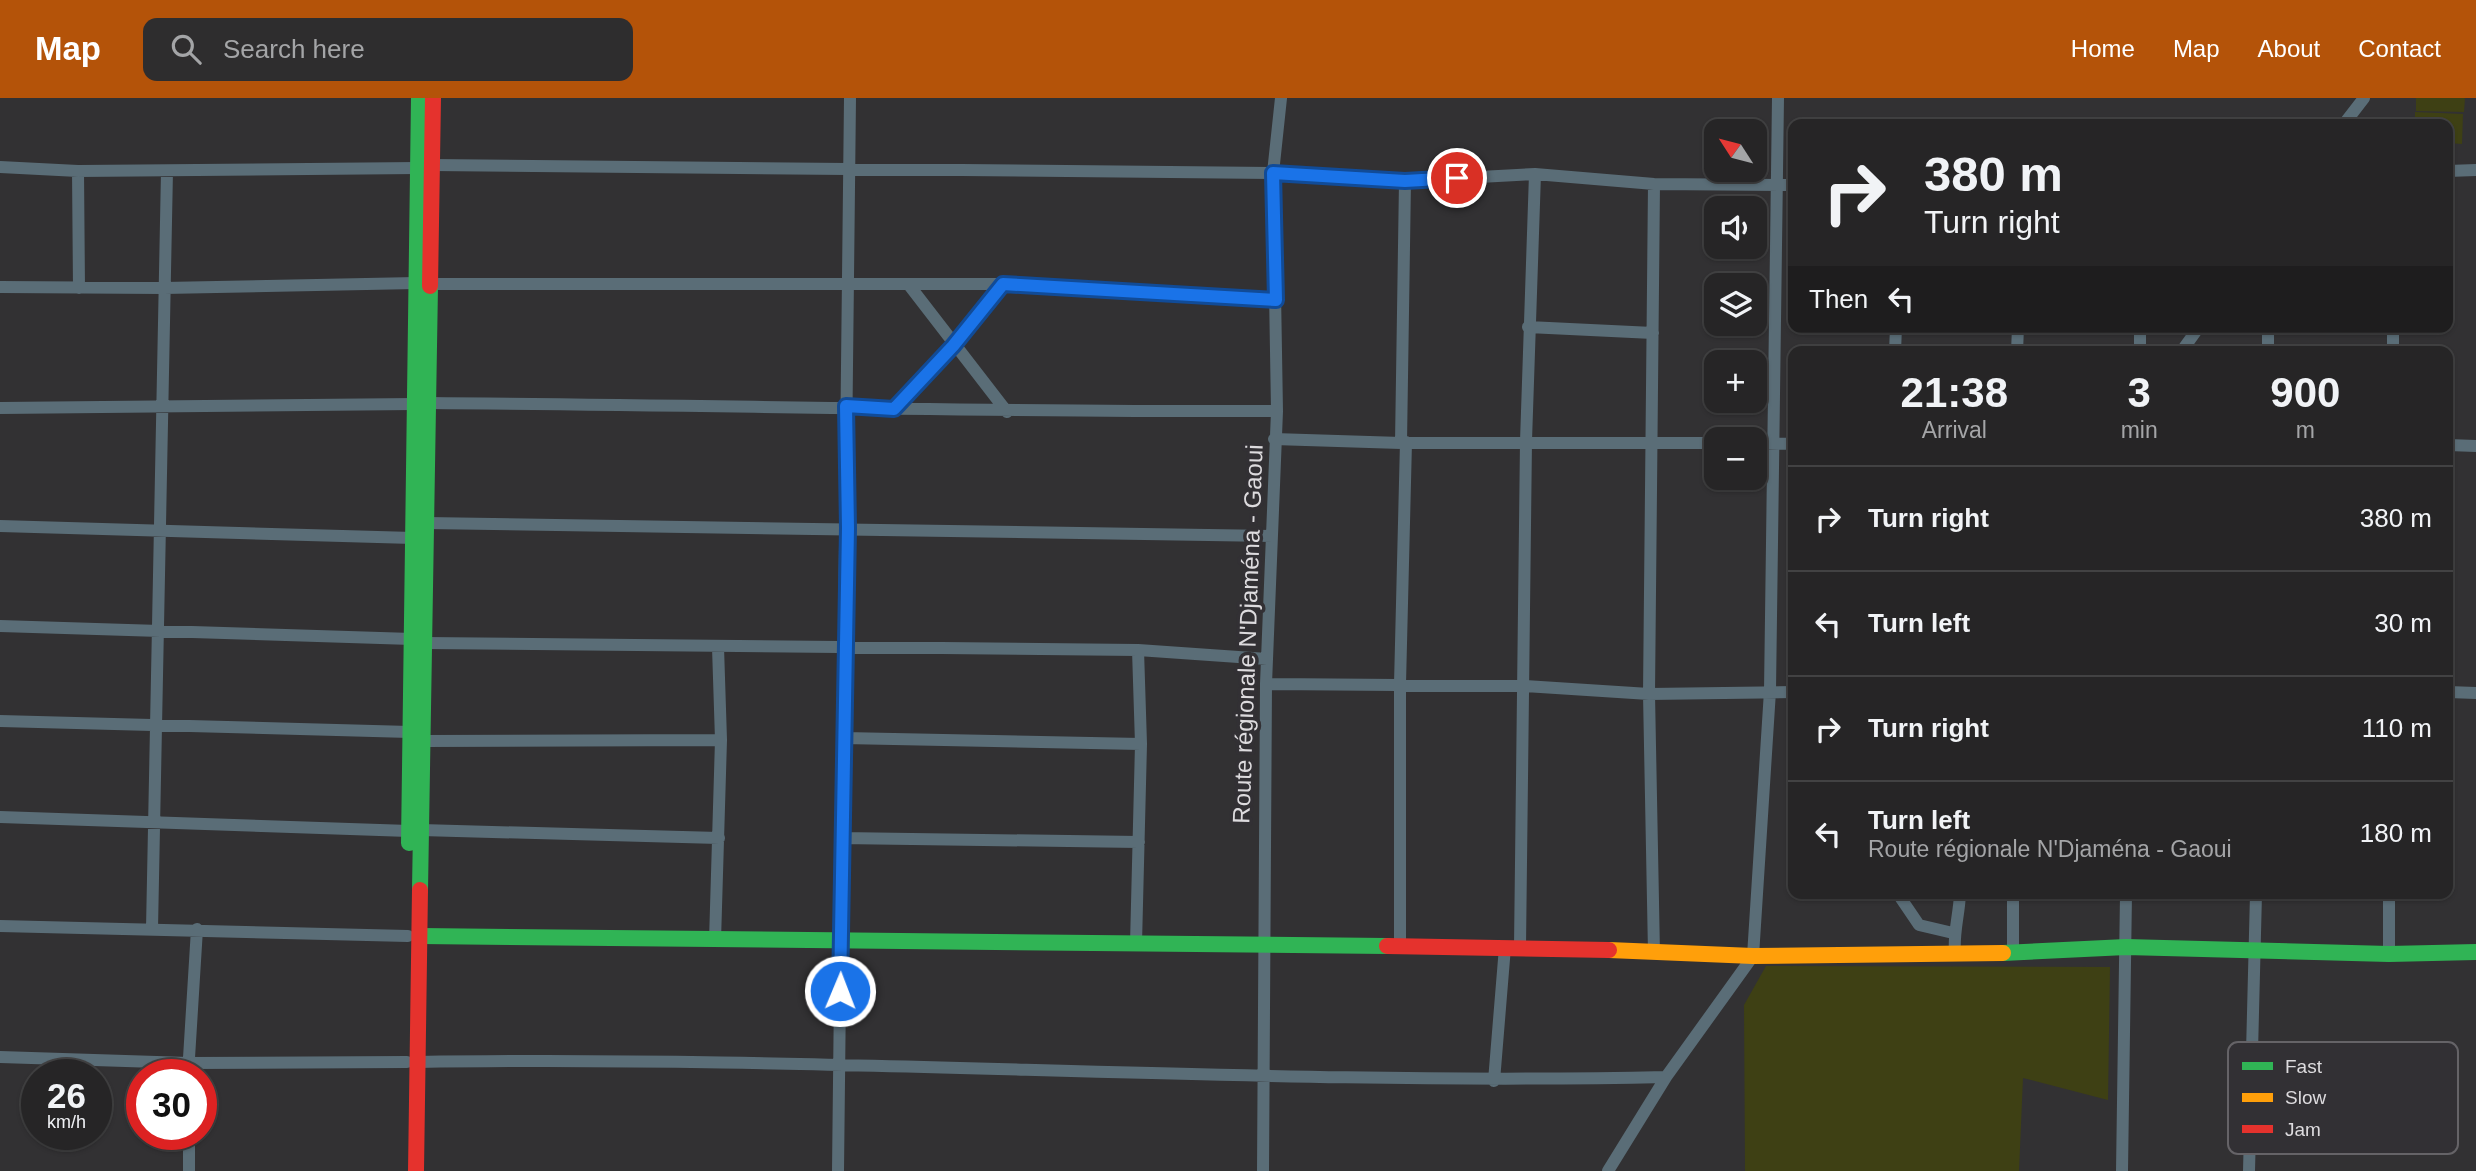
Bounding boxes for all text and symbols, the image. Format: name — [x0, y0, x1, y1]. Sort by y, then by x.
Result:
search box — [143, 18, 633, 81]
text: Map — [35, 30, 101, 67]
icon: search — [167, 30, 205, 68]
text: Search here — [223, 34, 365, 64]
text: Home — [2071, 35, 2135, 62]
text: Map — [2173, 35, 2220, 62]
text: About — [2258, 35, 2320, 62]
text: Contact — [2358, 35, 2441, 62]
north arrow — [1704, 119, 1768, 182]
map controls — [1704, 119, 1767, 490]
icon: right — [1809, 147, 1900, 238]
text: 380 m — [1924, 147, 2063, 201]
pin — [1427, 148, 1487, 208]
icon: arrive — [1438, 159, 1476, 197]
button: sound — [1704, 196, 1767, 259]
text: Turn right — [1924, 204, 2060, 240]
button: layers — [1704, 273, 1767, 336]
icon: left — [1882, 280, 1920, 318]
text: Then — [1809, 284, 1868, 314]
button: + — [1704, 350, 1767, 413]
text: 21:38 — [1901, 369, 2008, 416]
text: 3 — [2127, 369, 2151, 416]
text: 900 — [2270, 369, 2340, 416]
text: Arrival — [1922, 417, 1987, 443]
text: min — [2121, 417, 2158, 443]
text: m — [2296, 417, 2315, 443]
button: − — [1704, 427, 1767, 490]
street label: Route régionale N'Djaména - Gaoui — [1227, 444, 1268, 824]
icon: right — [1809, 500, 1847, 538]
text: Turn right — [1868, 503, 1989, 533]
text: 380 m — [2360, 503, 2432, 533]
icon: left — [1809, 605, 1847, 643]
text: Turn left — [1868, 608, 1970, 638]
text: 30 m — [2374, 608, 2432, 638]
icon: right — [1809, 710, 1847, 748]
text: Turn right — [1868, 713, 1989, 743]
text: 110 m — [2362, 713, 2432, 743]
text: Turn left — [1868, 805, 1970, 835]
icon: left — [1809, 815, 1847, 853]
text: 180 m — [2360, 818, 2432, 848]
text: Route régionale N'Djaména - Gaoui — [1868, 836, 2232, 862]
position arrow — [803, 954, 877, 1028]
legend — [2228, 1042, 2458, 1154]
text: Fast — [2285, 1056, 2323, 1077]
speed limit sign: 30 — [126, 1059, 217, 1150]
text: 26 — [47, 1076, 86, 1115]
text: Slow — [2285, 1087, 2326, 1108]
text: km/h — [47, 1112, 86, 1132]
text: Jam — [2285, 1119, 2321, 1140]

